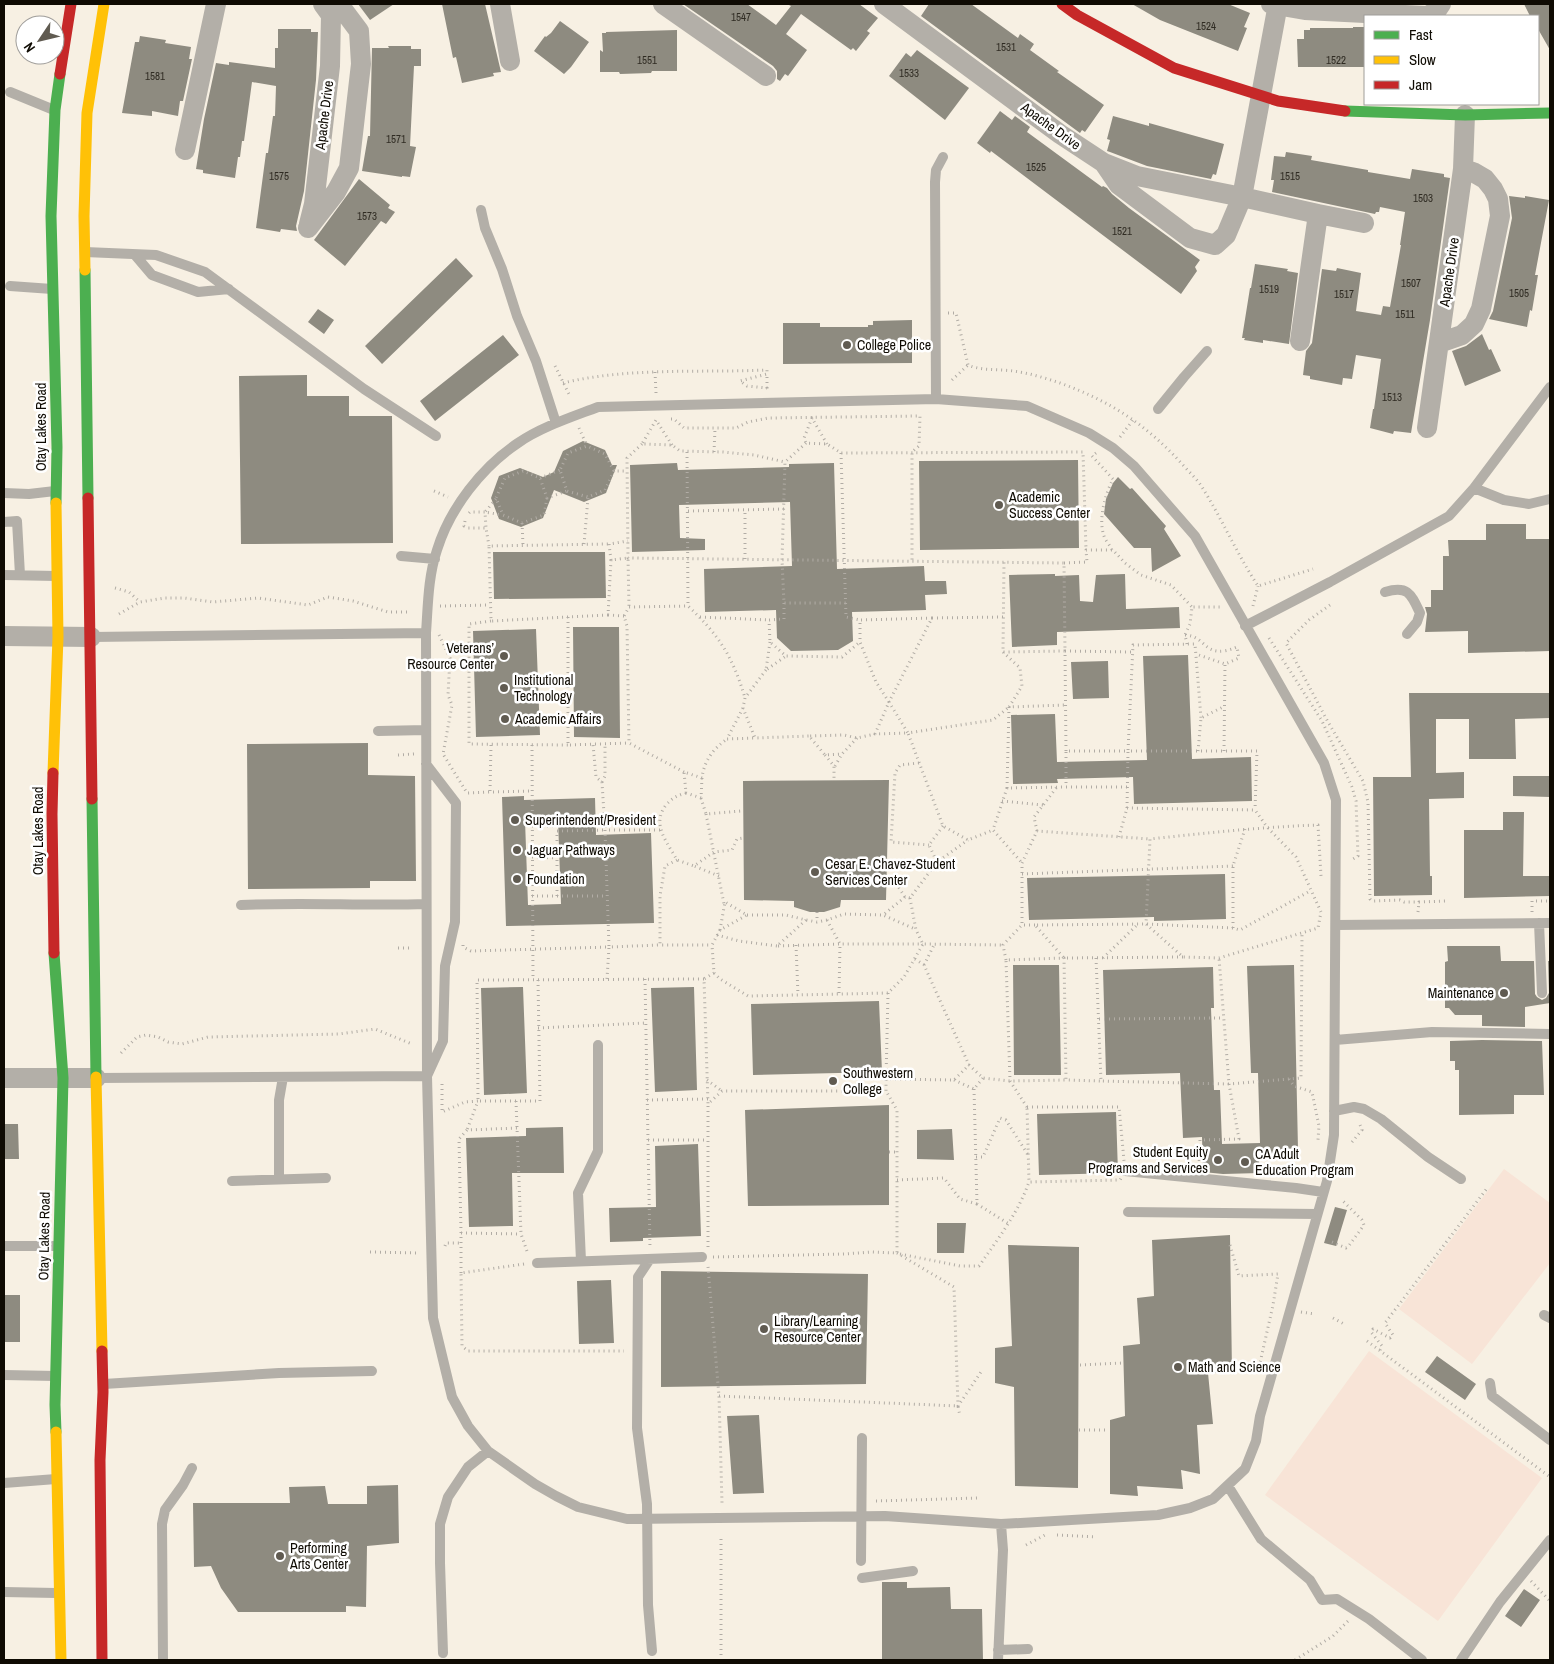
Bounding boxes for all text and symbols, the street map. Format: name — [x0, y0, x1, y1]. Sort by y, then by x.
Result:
house number: 1547 — [731, 10, 751, 24]
north arrow — [15, 15, 65, 65]
legend — [1364, 15, 1539, 105]
house number: 1524 — [1196, 19, 1216, 33]
text: Fast — [1409, 24, 1433, 45]
text: N — [20, 39, 39, 56]
house number: 1531 — [996, 40, 1016, 54]
text: Slow — [1409, 49, 1436, 70]
house number: 1551 — [637, 53, 657, 67]
house number: 1522 — [1326, 53, 1346, 67]
house number: 1533 — [899, 66, 919, 80]
house number: 1581 — [145, 69, 165, 83]
text: Jam — [1409, 74, 1432, 95]
street label: Apache Drive — [311, 79, 337, 152]
street label: Apache Drive — [1017, 98, 1084, 154]
house number: 1571 — [386, 132, 406, 146]
house number: 1525 — [1026, 160, 1046, 174]
house number: 1575 — [269, 169, 289, 183]
house number: 1515 — [1280, 169, 1300, 183]
house number: 1503 — [1413, 191, 1433, 205]
house number: 1573 — [357, 209, 377, 223]
house number: 1521 — [1112, 224, 1132, 238]
street label: Apache Drive — [1435, 236, 1463, 309]
house number: 1507 — [1401, 276, 1421, 290]
house number: 1519 — [1259, 282, 1279, 296]
house number: 1505 — [1509, 286, 1529, 300]
house number: 1517 — [1334, 287, 1354, 301]
house number: 1511 — [1395, 307, 1415, 321]
place label: College Police — [857, 336, 931, 354]
marker: College Police — [841, 339, 853, 351]
street label: Otay Lakes Road — [32, 383, 50, 471]
house number: 1513 — [1382, 390, 1402, 404]
place label: Academic Success Center — [1008, 488, 1090, 522]
marker: Academic Success Center — [993, 499, 1005, 511]
place label: Veterans’ Resource Center — [407, 639, 494, 673]
marker: Veterans’ Resource Center — [498, 650, 510, 662]
place label: Institutional Technology — [514, 671, 573, 705]
marker: Institutional Technology — [498, 682, 510, 694]
place label: Academic Affairs — [514, 710, 602, 728]
marker: Academic Affairs — [499, 713, 511, 725]
street label: Otay Lakes Road — [29, 787, 47, 875]
place label: Superintendent/President — [525, 811, 656, 829]
marker: Superintendent/President — [509, 814, 521, 826]
place label: Jaguar Pathways — [527, 841, 615, 859]
marker: Jaguar Pathways — [511, 844, 523, 856]
place label: Cesar E. Chavez-Student Services Center — [825, 855, 955, 889]
marker: Cesar E. Chavez-Student Services Center — [809, 866, 821, 878]
place label: Foundation — [527, 870, 585, 888]
marker: Foundation — [511, 873, 523, 885]
place label: Maintenance — [1428, 984, 1494, 1002]
marker: Maintenance — [1498, 987, 1510, 999]
place label: Southwestern College — [843, 1064, 913, 1098]
marker: Southwestern College — [827, 1075, 839, 1087]
place label: Student Equity Programs and Services — [1088, 1143, 1208, 1177]
place label: CA Adult Education Program — [1255, 1145, 1354, 1179]
marker: Student Equity Programs and Services — [1212, 1154, 1224, 1166]
marker: CA Adult Education Program — [1239, 1156, 1251, 1168]
street label: Otay Lakes Road — [34, 1191, 54, 1281]
place label: Library/Learning Resource Center — [774, 1312, 861, 1346]
marker: Library/Learning Resource Center — [758, 1323, 770, 1335]
place label: Math and Science — [1188, 1358, 1281, 1376]
marker: Math and Science — [1172, 1361, 1184, 1373]
place label: Performing Arts Center — [289, 1539, 348, 1573]
marker: Performing Arts Center — [274, 1550, 286, 1562]

